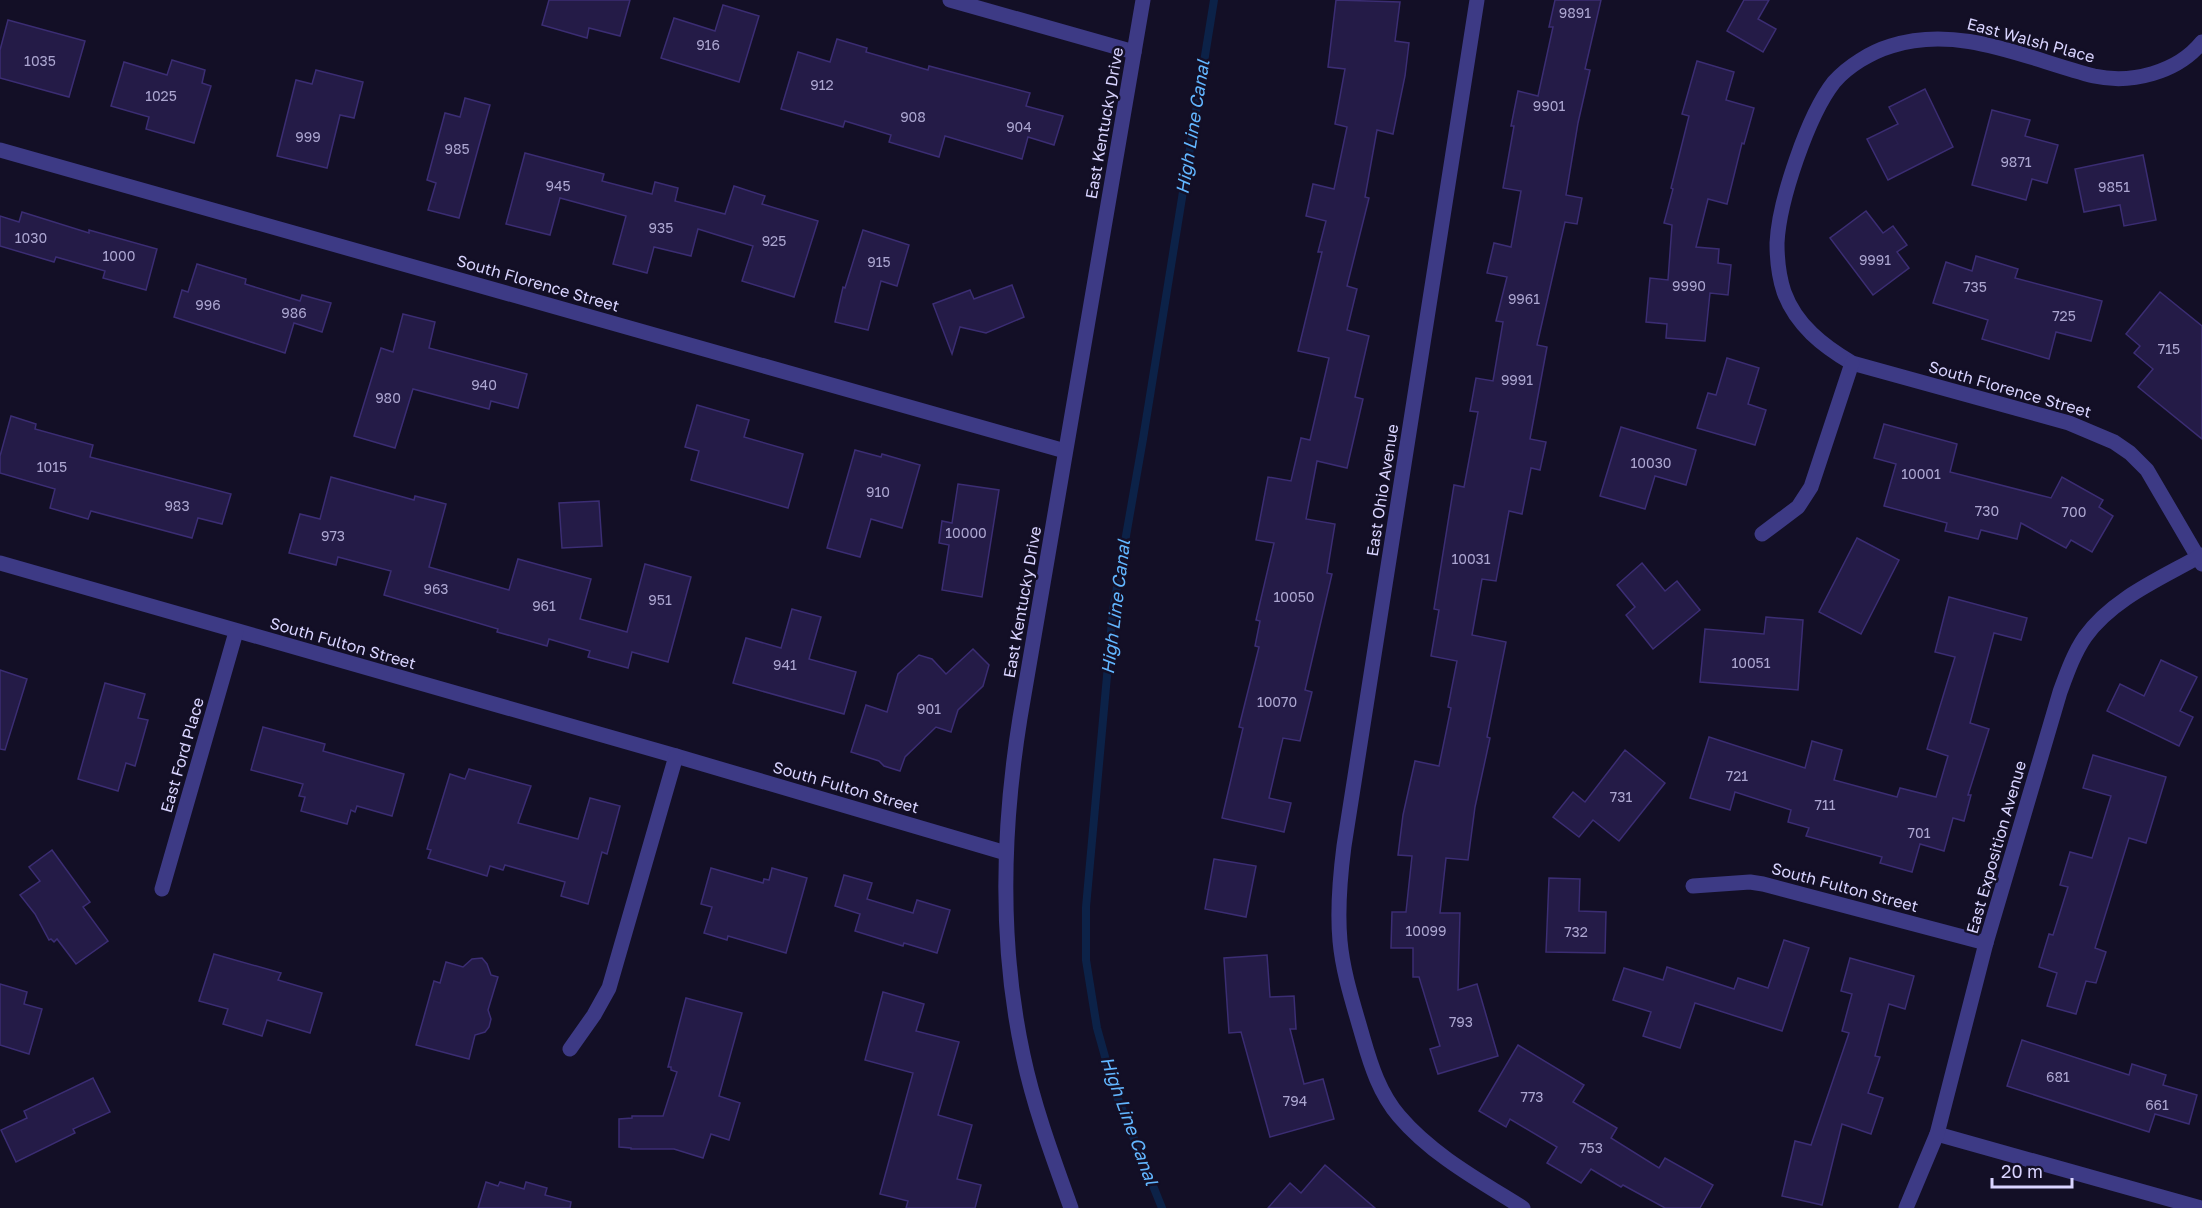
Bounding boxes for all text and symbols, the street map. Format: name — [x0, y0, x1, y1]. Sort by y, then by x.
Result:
house number: 9891 — [1559, 4, 1591, 21]
street label: East Walsh Place — [1965, 13, 2097, 67]
house number: 916 — [696, 36, 720, 53]
street label: East Kentucky Drive — [1081, 46, 1127, 200]
house number: 1035 — [24, 52, 56, 69]
water label: High Line Canal — [1171, 57, 1214, 196]
house number: 912 — [810, 76, 834, 93]
house number: 1025 — [145, 87, 177, 104]
house number: 9901 — [1533, 97, 1565, 114]
house number: 908 — [900, 108, 926, 125]
house number: 904 — [1006, 118, 1032, 135]
house number: 999 — [295, 128, 321, 145]
house number: 985 — [444, 140, 470, 157]
house number: 9871 — [2000, 153, 2032, 170]
house number: 945 — [545, 177, 571, 194]
house number: 9851 — [2098, 178, 2130, 195]
house number: 935 — [649, 219, 673, 236]
house number: 1030 — [15, 229, 47, 246]
house number: 925 — [762, 232, 786, 249]
house number: 1000 — [103, 247, 135, 264]
street label: South Florence Street — [454, 250, 622, 316]
house number: 9991 — [1859, 251, 1891, 268]
house number: 915 — [867, 253, 891, 270]
house number: 9990 — [1672, 277, 1706, 294]
house number: 735 — [1963, 278, 1987, 295]
house number: 9961 — [1508, 290, 1540, 307]
house number: 996 — [195, 296, 221, 313]
house number: 986 — [281, 304, 307, 321]
house number: 725 — [2052, 307, 2076, 324]
house number: 715 — [2158, 340, 2180, 357]
street label: South Florence Street — [1926, 356, 2094, 422]
house number: 9991 — [1501, 371, 1533, 388]
house number: 940 — [471, 376, 497, 393]
house number: 980 — [375, 389, 401, 406]
street label: East Ohio Avenue — [1362, 422, 1402, 558]
house number: 10030 — [1630, 454, 1672, 471]
house number: 1015 — [37, 458, 67, 475]
house number: 10001 — [1901, 465, 1941, 482]
house number: 910 — [866, 483, 890, 500]
house number: 983 — [164, 497, 190, 514]
house number: 730 — [1975, 502, 1999, 519]
house number: 700 — [2062, 503, 2086, 520]
house number: 10000 — [945, 524, 987, 541]
street label: East Kentucky Drive — [999, 525, 1045, 679]
house number: 973 — [321, 527, 345, 544]
water label: High Line Canal — [1096, 537, 1134, 676]
house number: 10031 — [1451, 550, 1491, 567]
house number: 963 — [423, 580, 449, 597]
house number: 10050 — [1274, 588, 1314, 605]
house number: 951 — [648, 591, 672, 608]
house number: 961 — [532, 597, 556, 614]
street label: South Fulton Street — [268, 613, 418, 673]
house number: 10051 — [1731, 654, 1771, 671]
house number: 941 — [773, 656, 797, 673]
house number: 10070 — [1257, 693, 1297, 710]
street label: East Ford Place — [156, 695, 208, 815]
house number: 901 — [917, 700, 941, 717]
street label: South Fulton Street — [771, 757, 921, 817]
street label: East Exposition Avenue — [1962, 758, 2030, 936]
house number: 721 — [1726, 767, 1748, 784]
house number: 731 — [1610, 788, 1632, 805]
house number: 711 — [1815, 796, 1836, 813]
house number: 701 — [1908, 824, 1931, 841]
street label: South Fulton Street — [1769, 858, 1921, 916]
house number: 10099 — [1405, 922, 1447, 939]
house number: 732 — [1564, 923, 1588, 940]
house number: 793 — [1449, 1013, 1473, 1030]
water label: High Line Canal — [1096, 1053, 1164, 1189]
house number: 681 — [2046, 1068, 2070, 1085]
house number: 773 — [1520, 1088, 1544, 1105]
house number: 794 — [1283, 1092, 1307, 1109]
house number: 661 — [2145, 1096, 2169, 1113]
house number: 753 — [1579, 1139, 1603, 1156]
scale bar — [1992, 1151, 2072, 1189]
text: 20 m — [2001, 1160, 2043, 1182]

